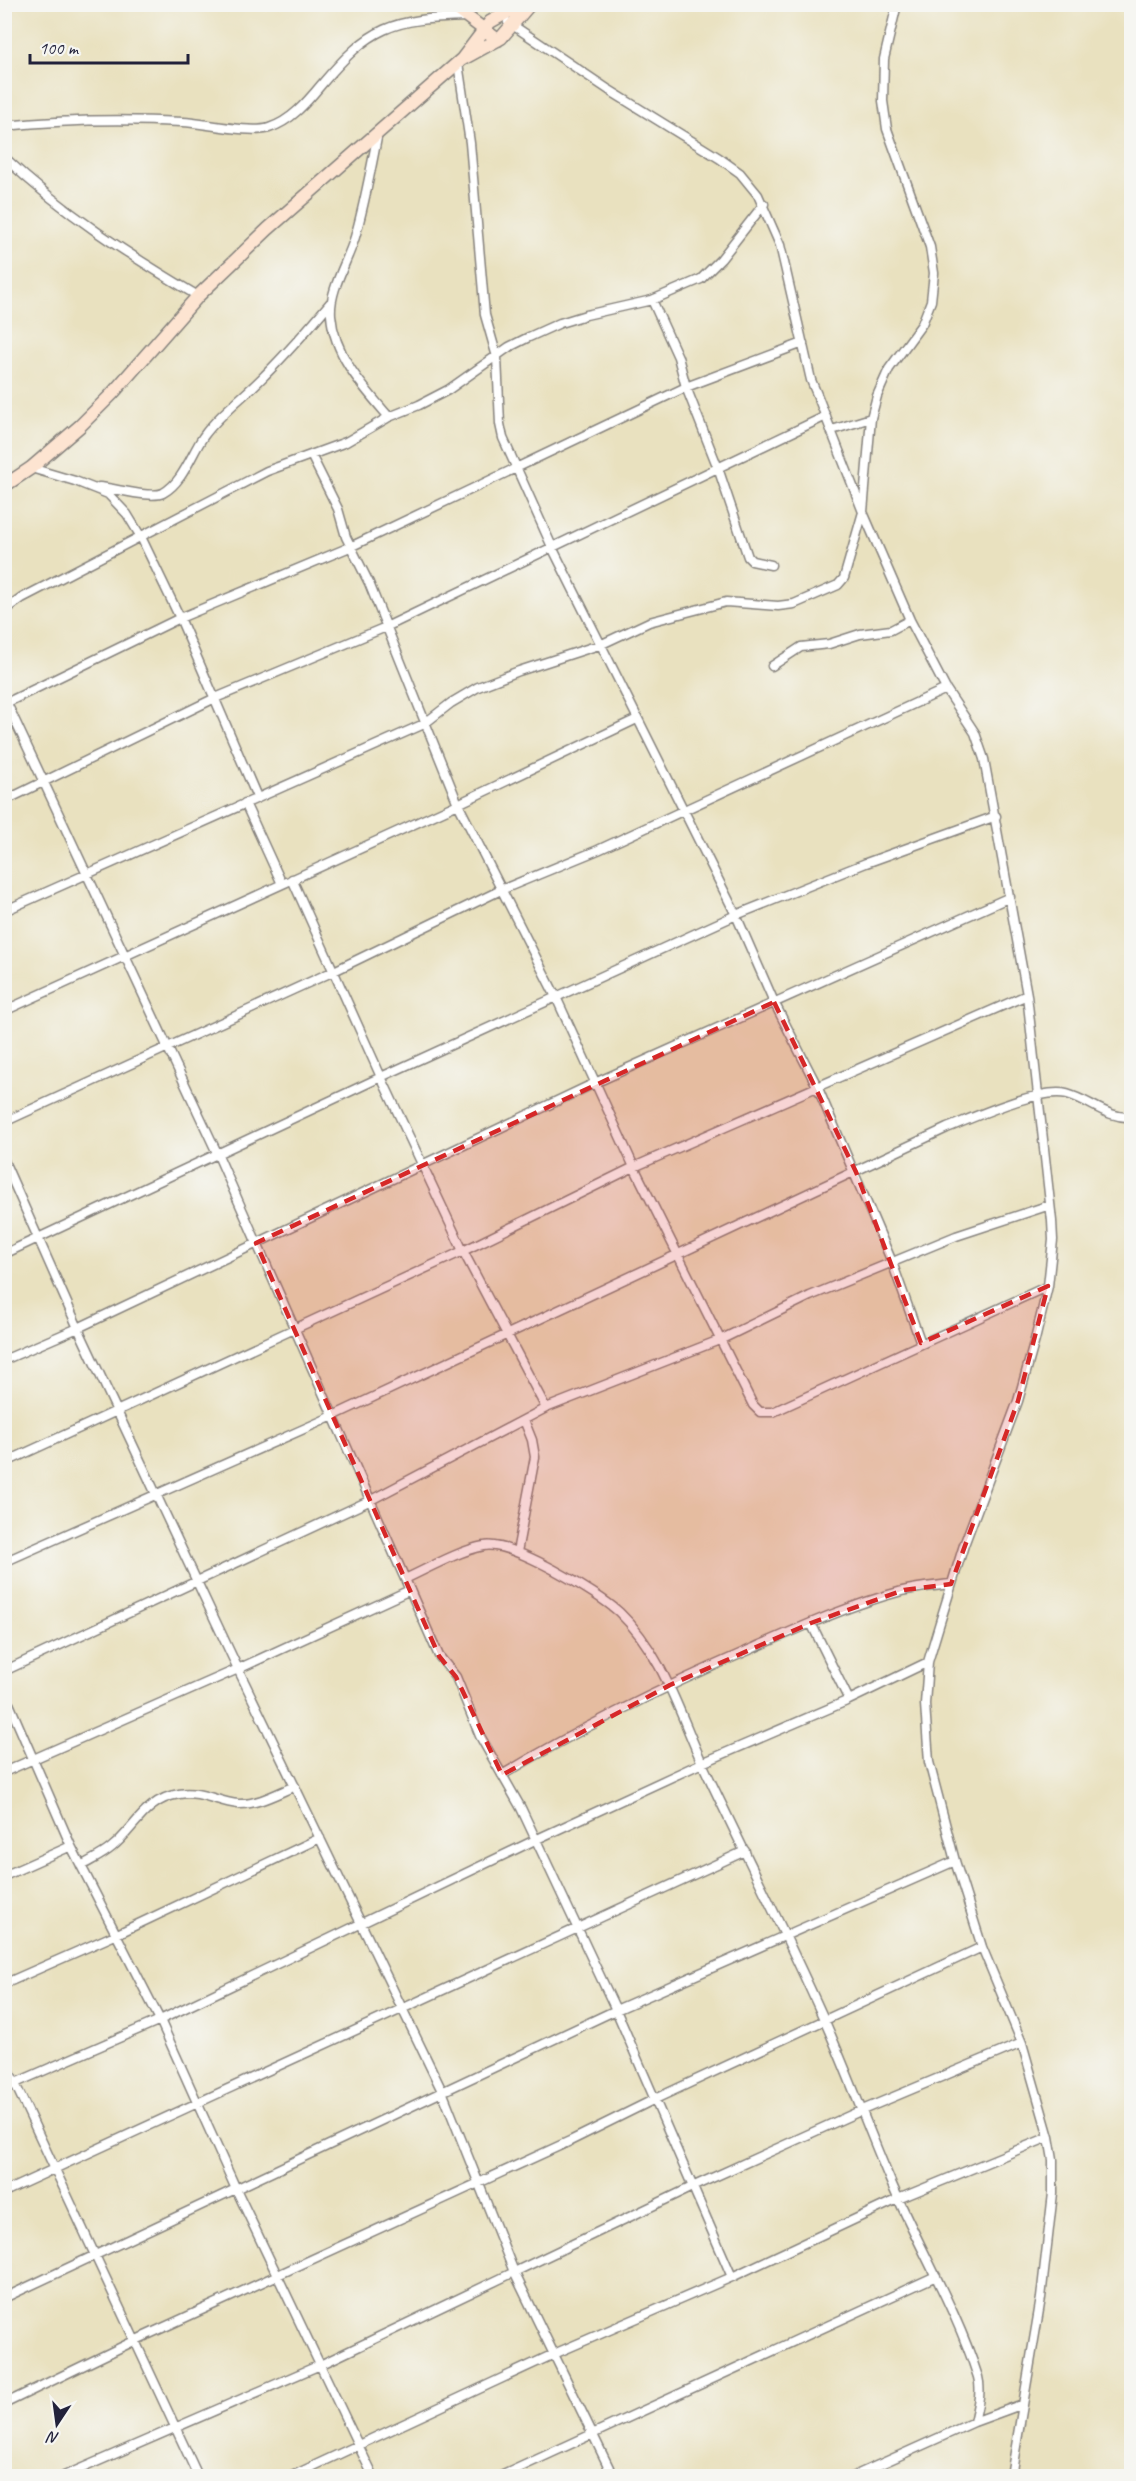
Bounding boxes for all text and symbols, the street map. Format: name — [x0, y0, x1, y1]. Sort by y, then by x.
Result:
scale bar — [30, 27, 188, 65]
text: 100 m — [39, 37, 80, 59]
north arrow — [27, 2394, 87, 2454]
text: N — [44, 2426, 61, 2448]

